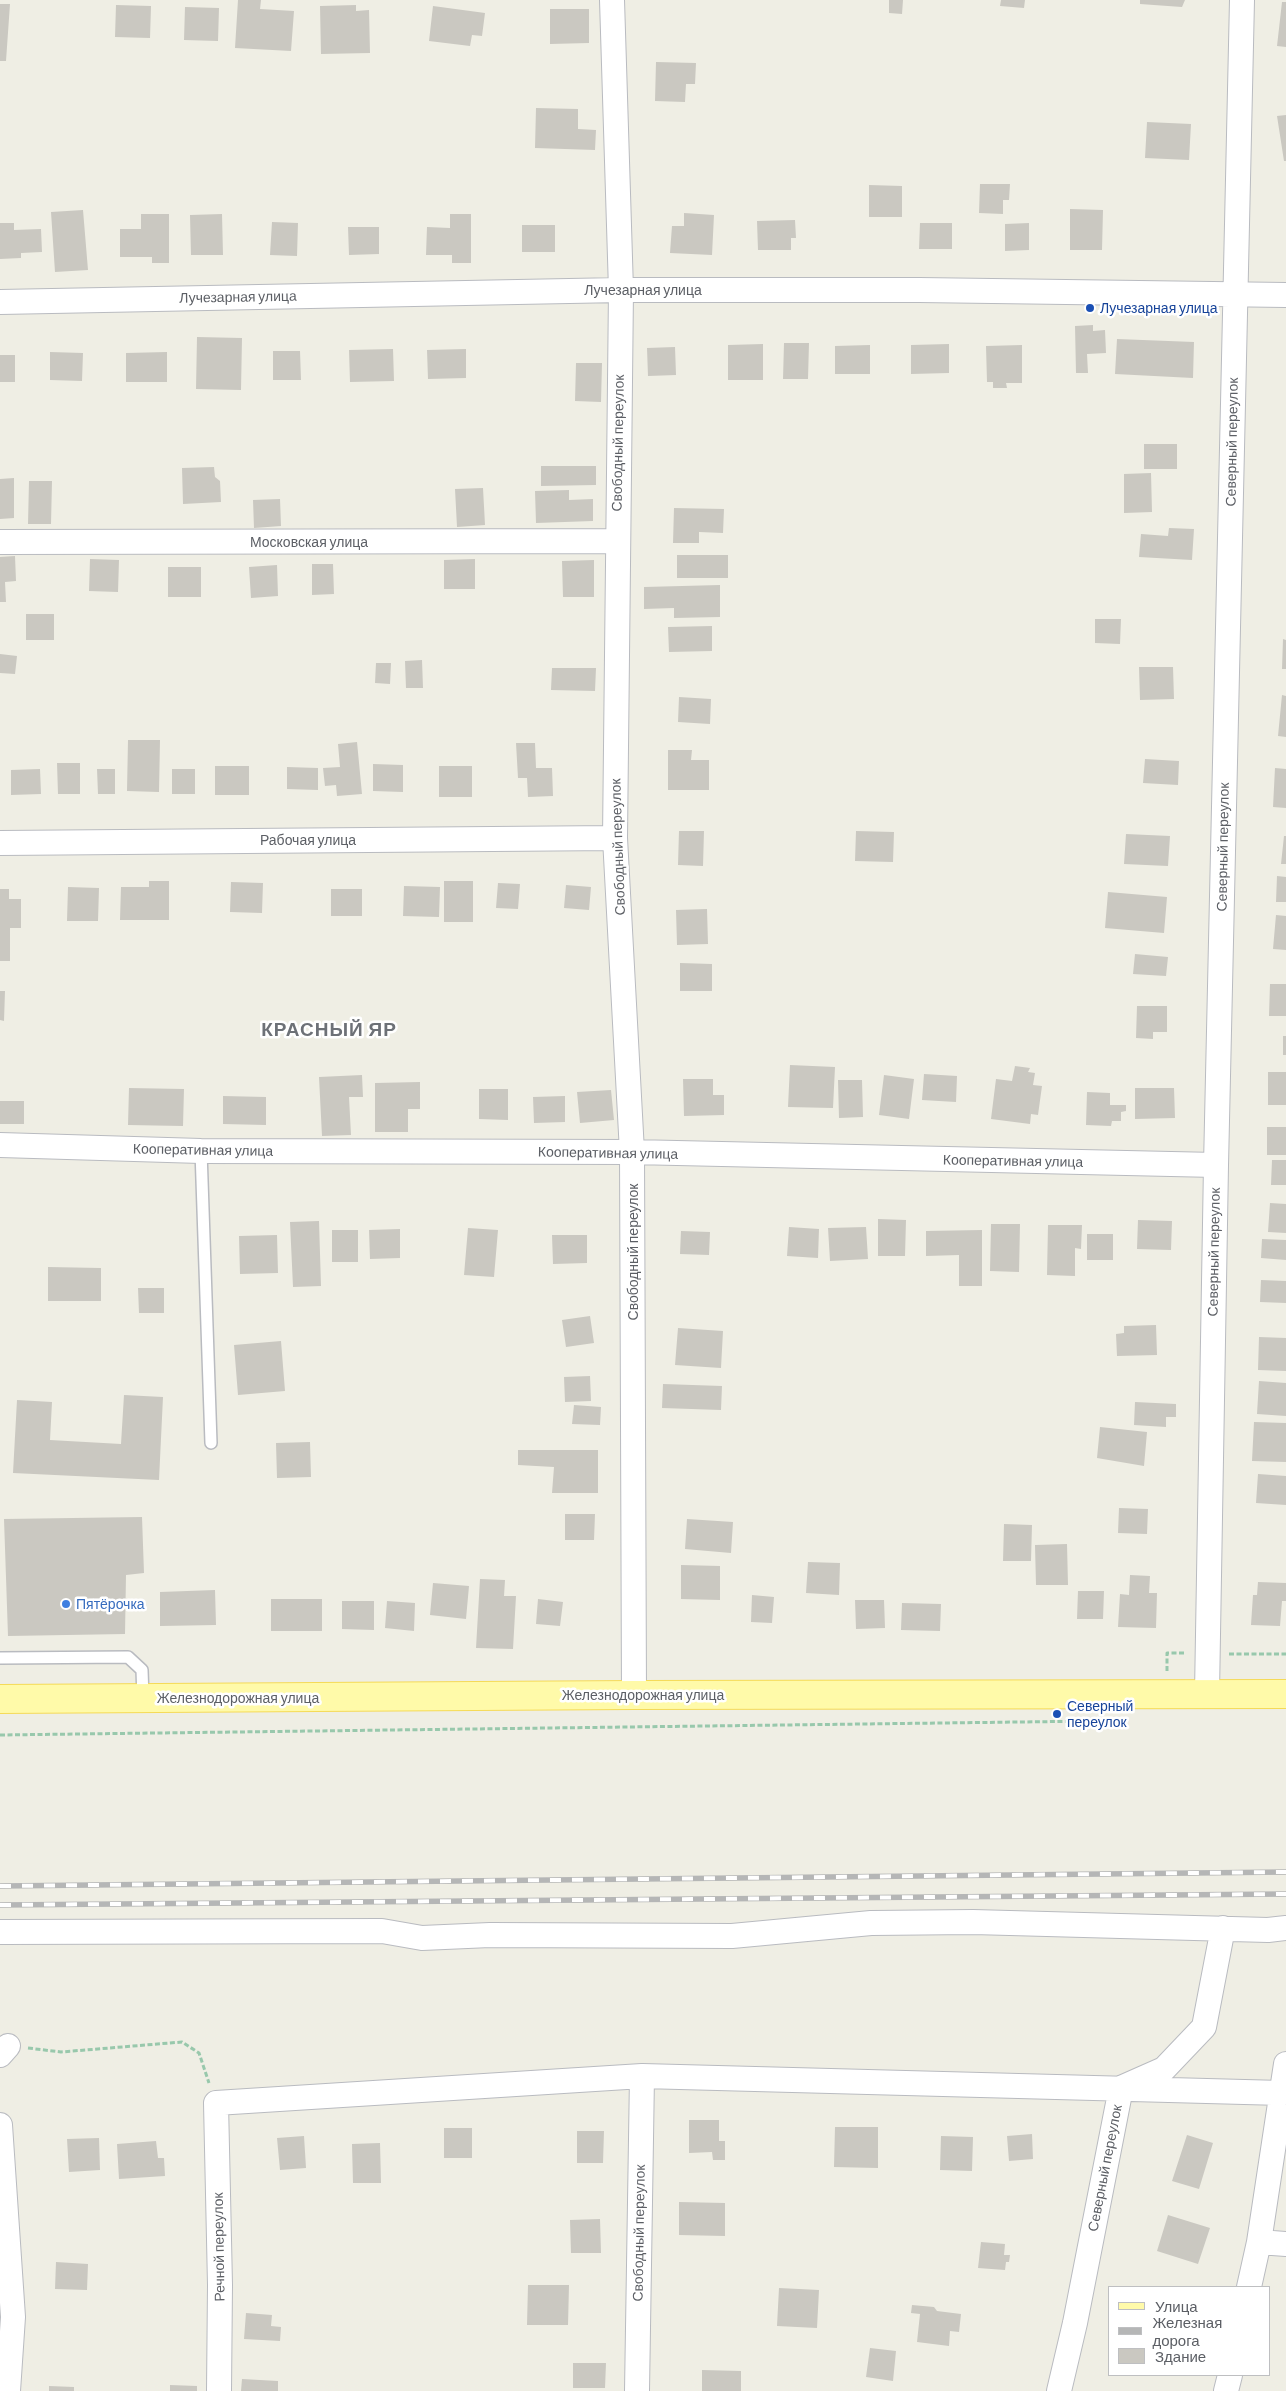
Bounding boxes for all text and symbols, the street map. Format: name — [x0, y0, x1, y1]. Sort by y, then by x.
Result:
street label: Лучезарная улица — [584, 282, 702, 298]
street label: Лучезарная улица — [179, 288, 297, 306]
place label: Лучезарная улица — [1100, 300, 1217, 316]
marker: Лучезарная улица — [1084, 302, 1096, 314]
street label: Свободный переулок — [608, 374, 628, 512]
street label: Северный переулок — [1222, 377, 1242, 507]
street label: Московская улица — [250, 534, 368, 550]
street label: Свободный переулок — [607, 778, 629, 916]
street label: Северный переулок — [1213, 782, 1233, 912]
street label: Рабочая улица — [260, 832, 356, 848]
district label: КРАСНЫЙ ЯР — [260, 1019, 398, 1041]
street label: Кооперативная улица — [133, 1140, 273, 1160]
street label: Кооперативная улица — [538, 1143, 678, 1163]
street label: Кооперативная улица — [943, 1151, 1083, 1171]
street label: Свободный переулок — [625, 1184, 641, 1320]
street label: Северный переулок — [1204, 1187, 1224, 1317]
place label: Пятёрочка — [76, 1596, 145, 1612]
marker: Пятёрочка — [60, 1598, 72, 1610]
street label: Железнодорожная улица — [562, 1687, 724, 1703]
street label: Железнодорожная улица — [157, 1690, 319, 1706]
place label: Северный переулок — [1067, 1698, 1133, 1730]
marker: Северный переулок — [1051, 1708, 1063, 1720]
street label: Северный переулок — [1084, 2103, 1126, 2233]
street label: Свободный переулок — [629, 2164, 649, 2302]
street label: Речной переулок — [210, 2192, 228, 2302]
legend — [1108, 2286, 1271, 2376]
text: Улица — [1155, 2297, 1198, 2315]
text: Железная дорога — [1152, 2313, 1222, 2349]
text: Здание — [1155, 2347, 1206, 2365]

